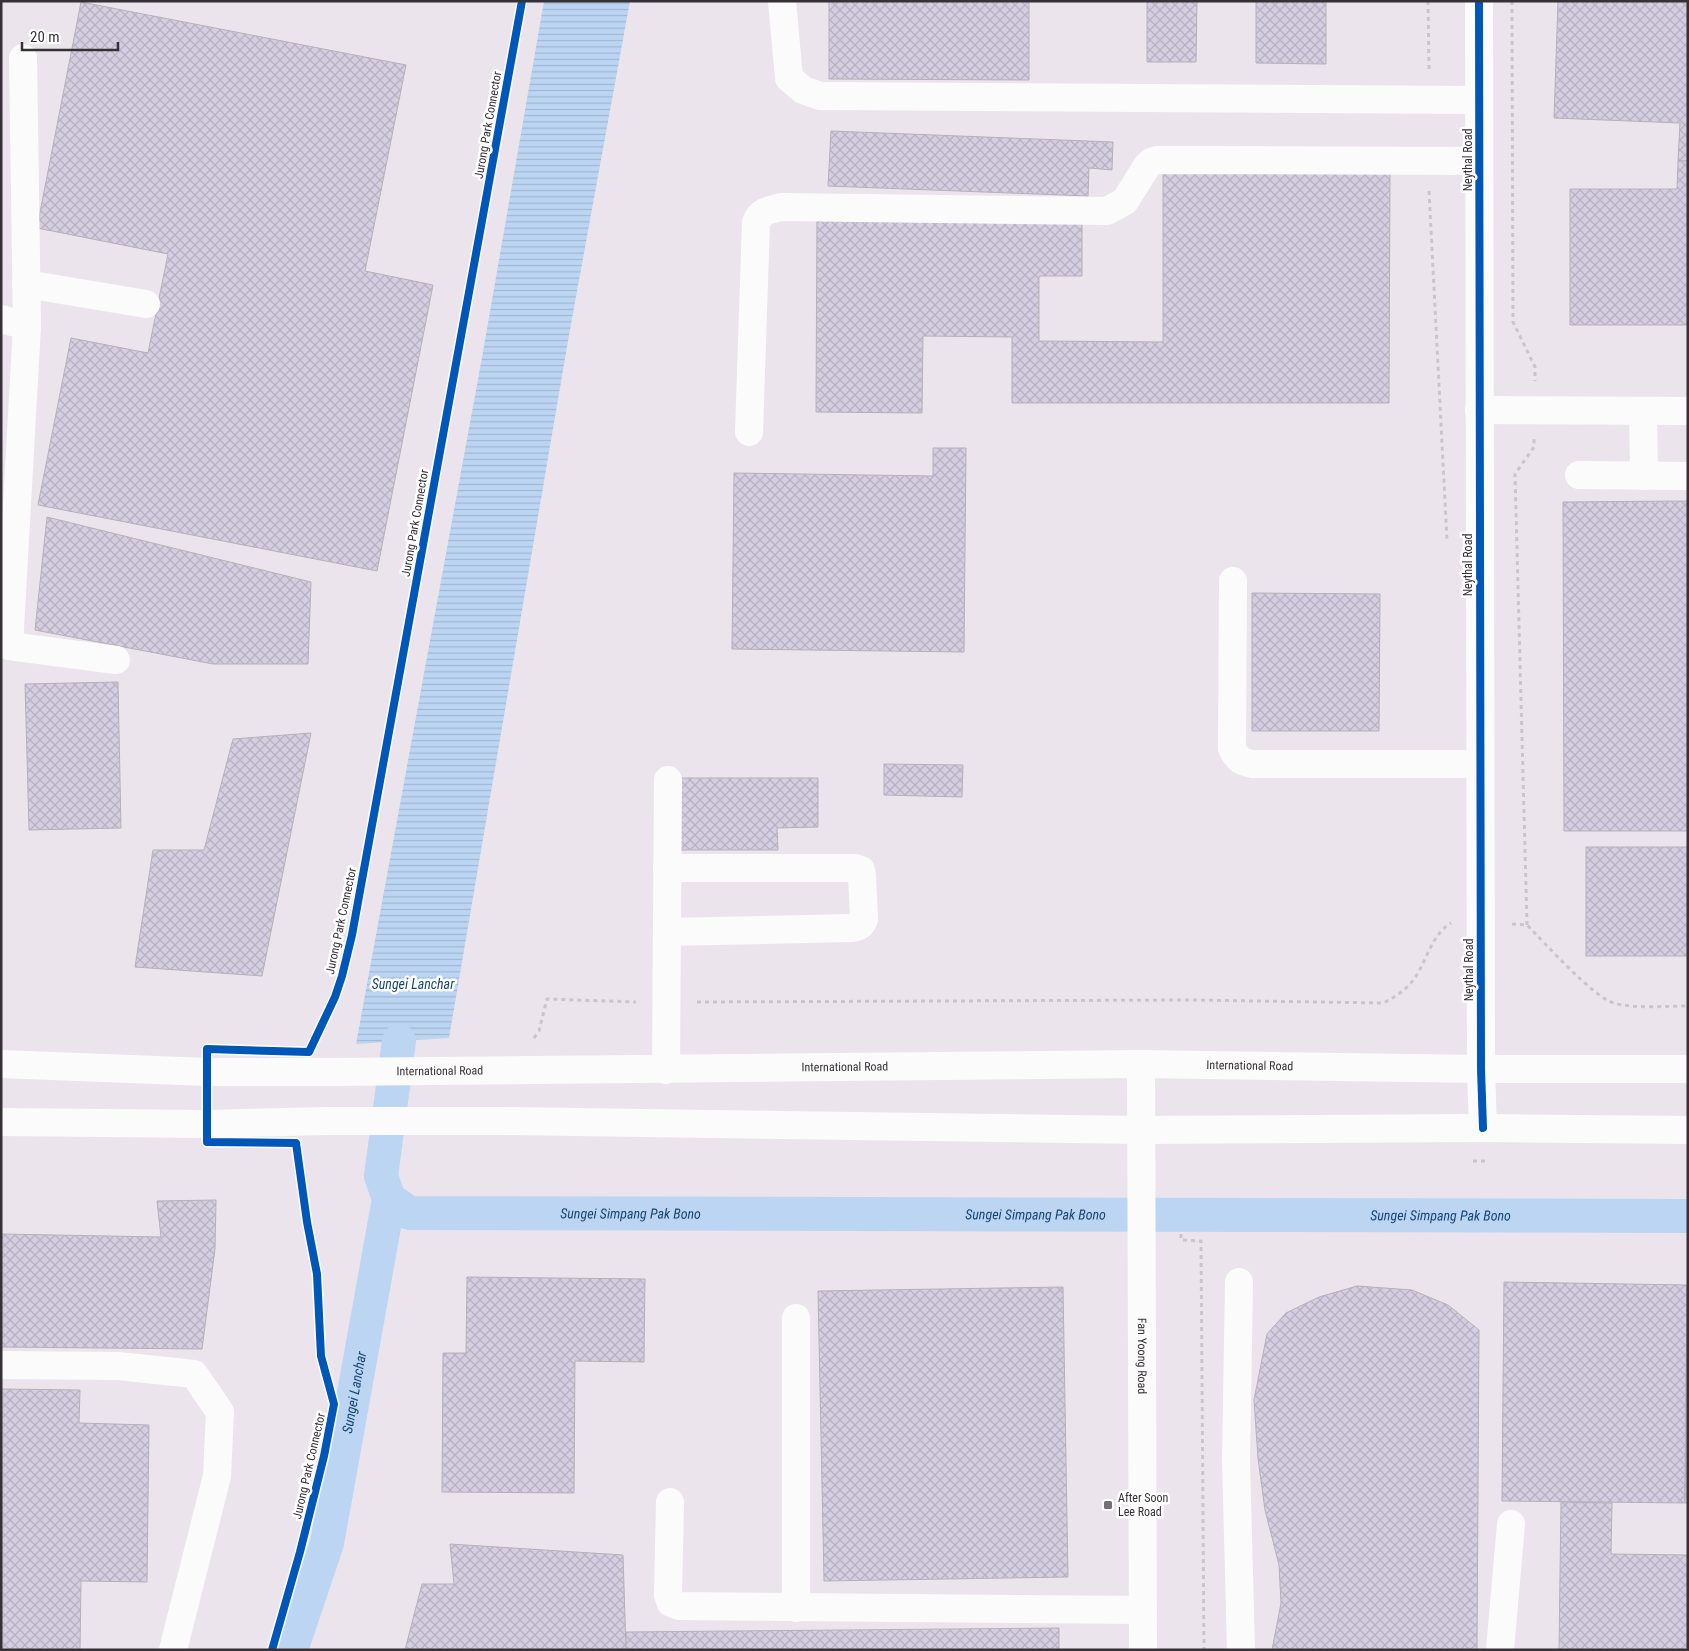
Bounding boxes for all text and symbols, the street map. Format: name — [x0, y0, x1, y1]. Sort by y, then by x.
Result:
scale bar — [22, 20, 119, 52]
text: 20 m — [30, 28, 60, 46]
street label: Jurong Park Connector — [472, 70, 504, 180]
street label: Neythal Road — [1461, 129, 1475, 191]
street label: Jurong Park Connector — [399, 468, 431, 578]
street label: Neythal Road — [1461, 534, 1475, 596]
street label: Jurong Park Connector — [323, 866, 359, 976]
street label: Neythal Road — [1462, 939, 1476, 1001]
water label: Sungei Lanchar — [372, 976, 455, 992]
street label: International Road — [1206, 1058, 1293, 1073]
street label: International Road — [801, 1059, 888, 1074]
street label: International Road — [396, 1063, 483, 1078]
water label: Sungei Simpang Pak Bono — [560, 1205, 701, 1222]
water label: Sungei Simpang Pak Bono — [965, 1206, 1106, 1223]
water label: Sungei Simpang Pak Bono — [1370, 1207, 1511, 1224]
street label: Fan Yoong Road — [1135, 1318, 1149, 1394]
water label: Sungei Lanchar — [339, 1349, 370, 1434]
street label: Jurong Park Connector — [290, 1411, 328, 1520]
place label: After Soon Lee Road — [1118, 1491, 1169, 1519]
marker: After Soon Lee Road — [1102, 1499, 1114, 1511]

